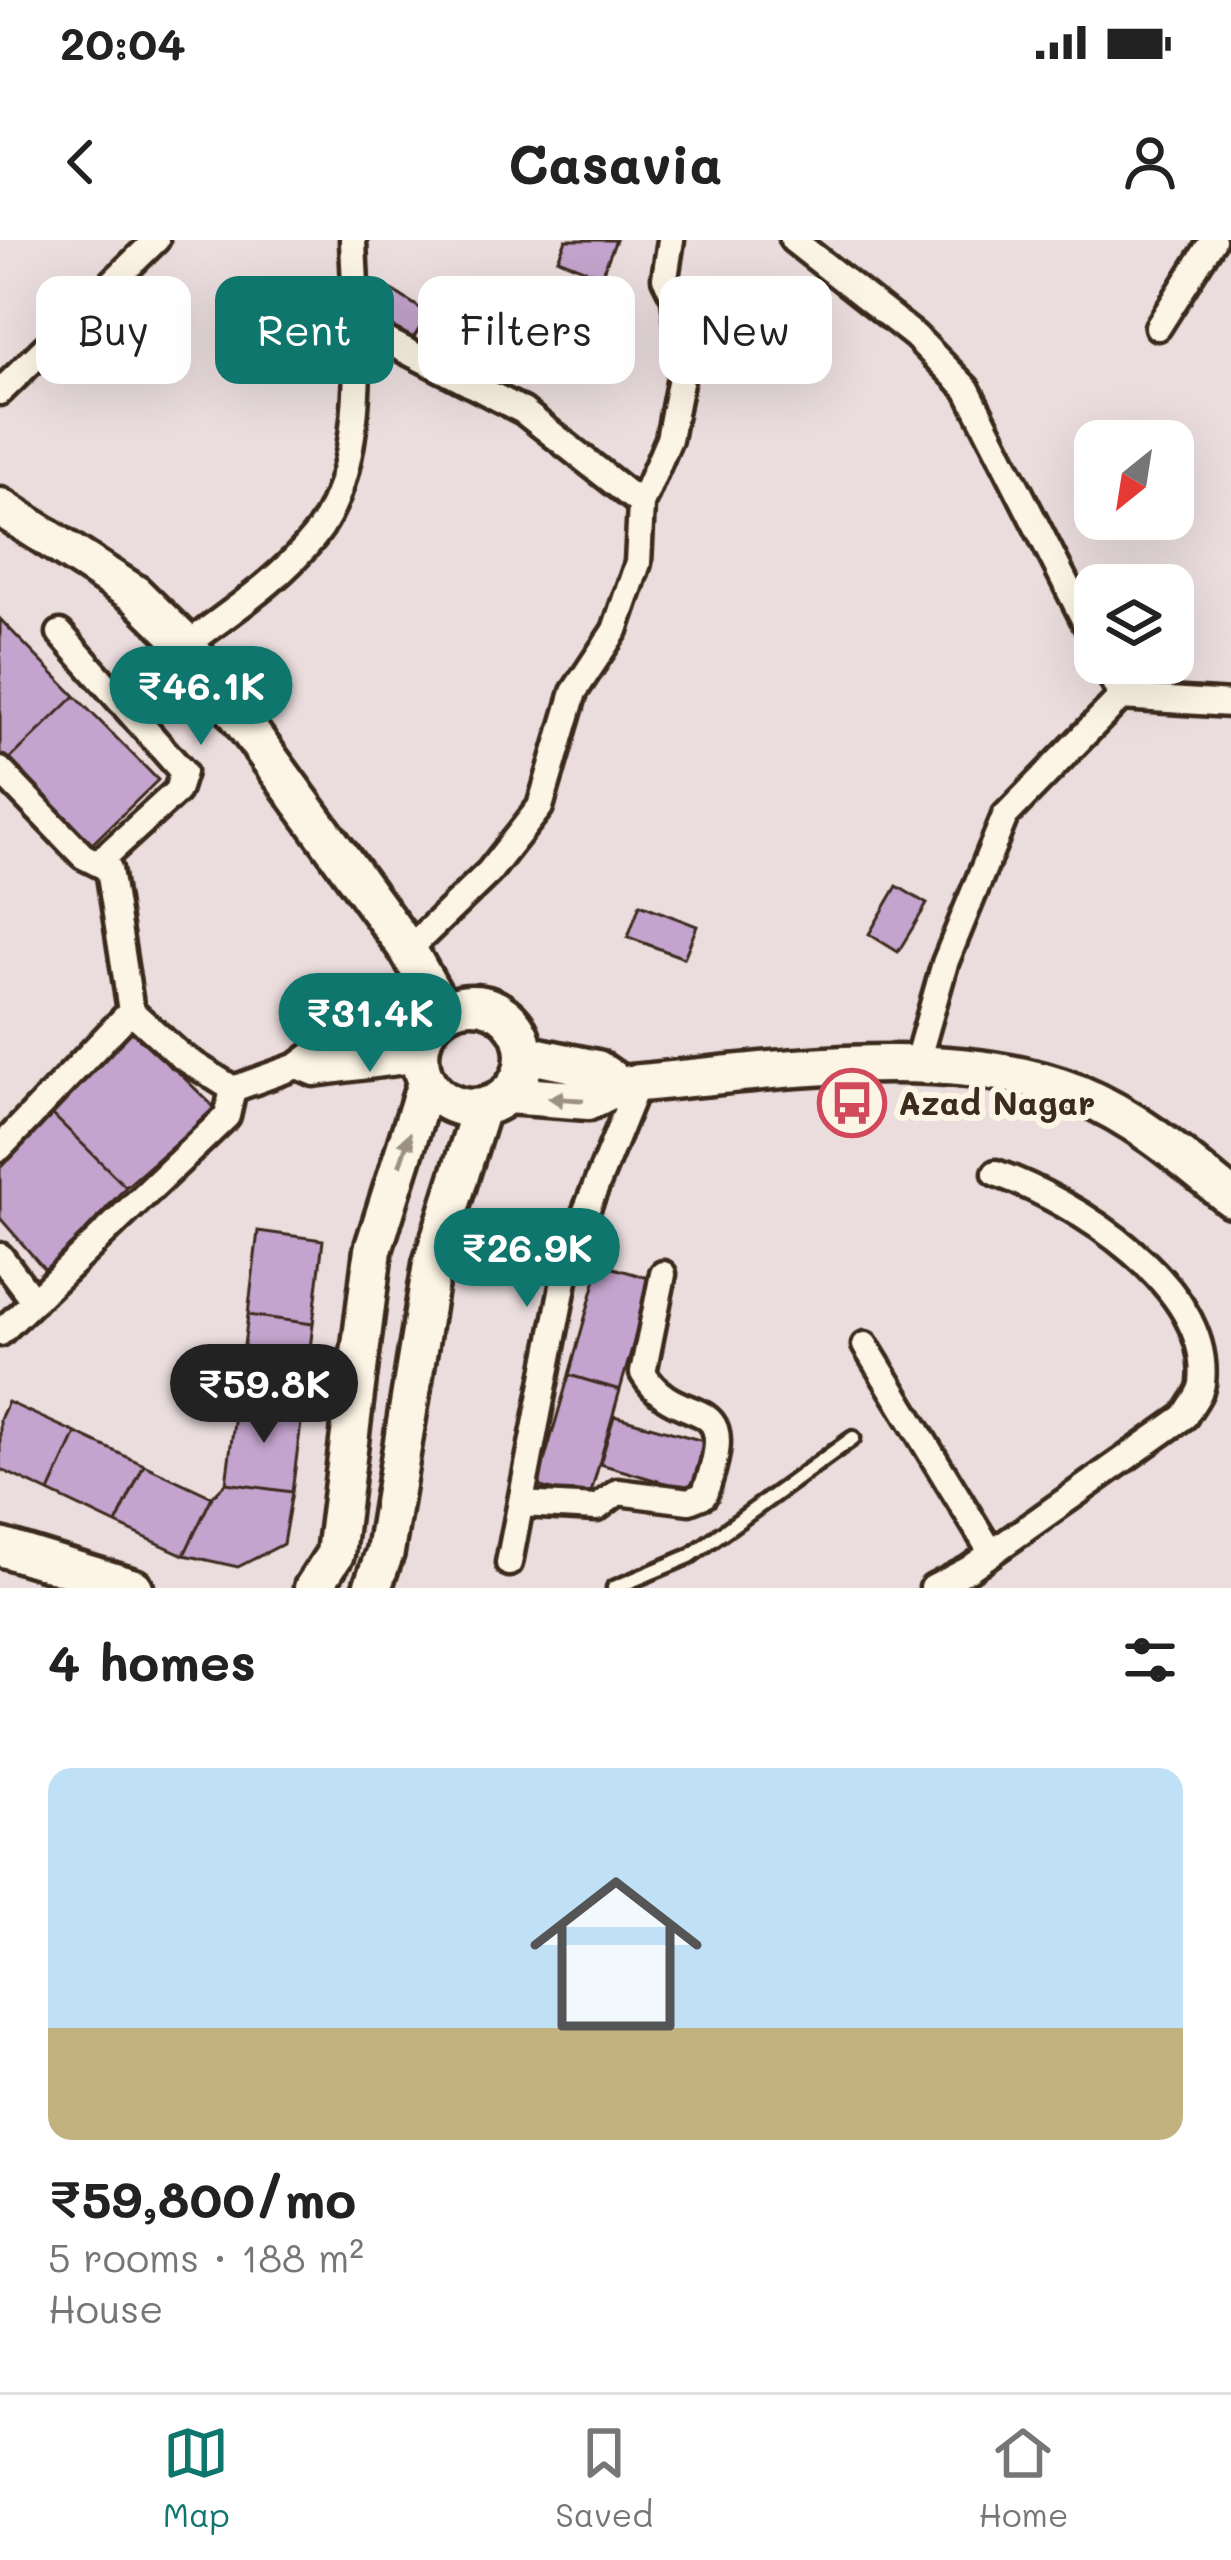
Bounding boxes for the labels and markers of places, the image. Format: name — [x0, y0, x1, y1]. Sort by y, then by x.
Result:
pin: ₹46.1K — [103, 646, 299, 748]
pin: ₹31.4K — [272, 973, 468, 1075]
bus stop icon: Azad Nagar — [817, 1068, 887, 1138]
place label: Azad Nagar — [898, 1080, 1095, 1123]
pin: ₹26.9K — [429, 1208, 625, 1310]
pin: ₹59.8K — [166, 1344, 362, 1446]

